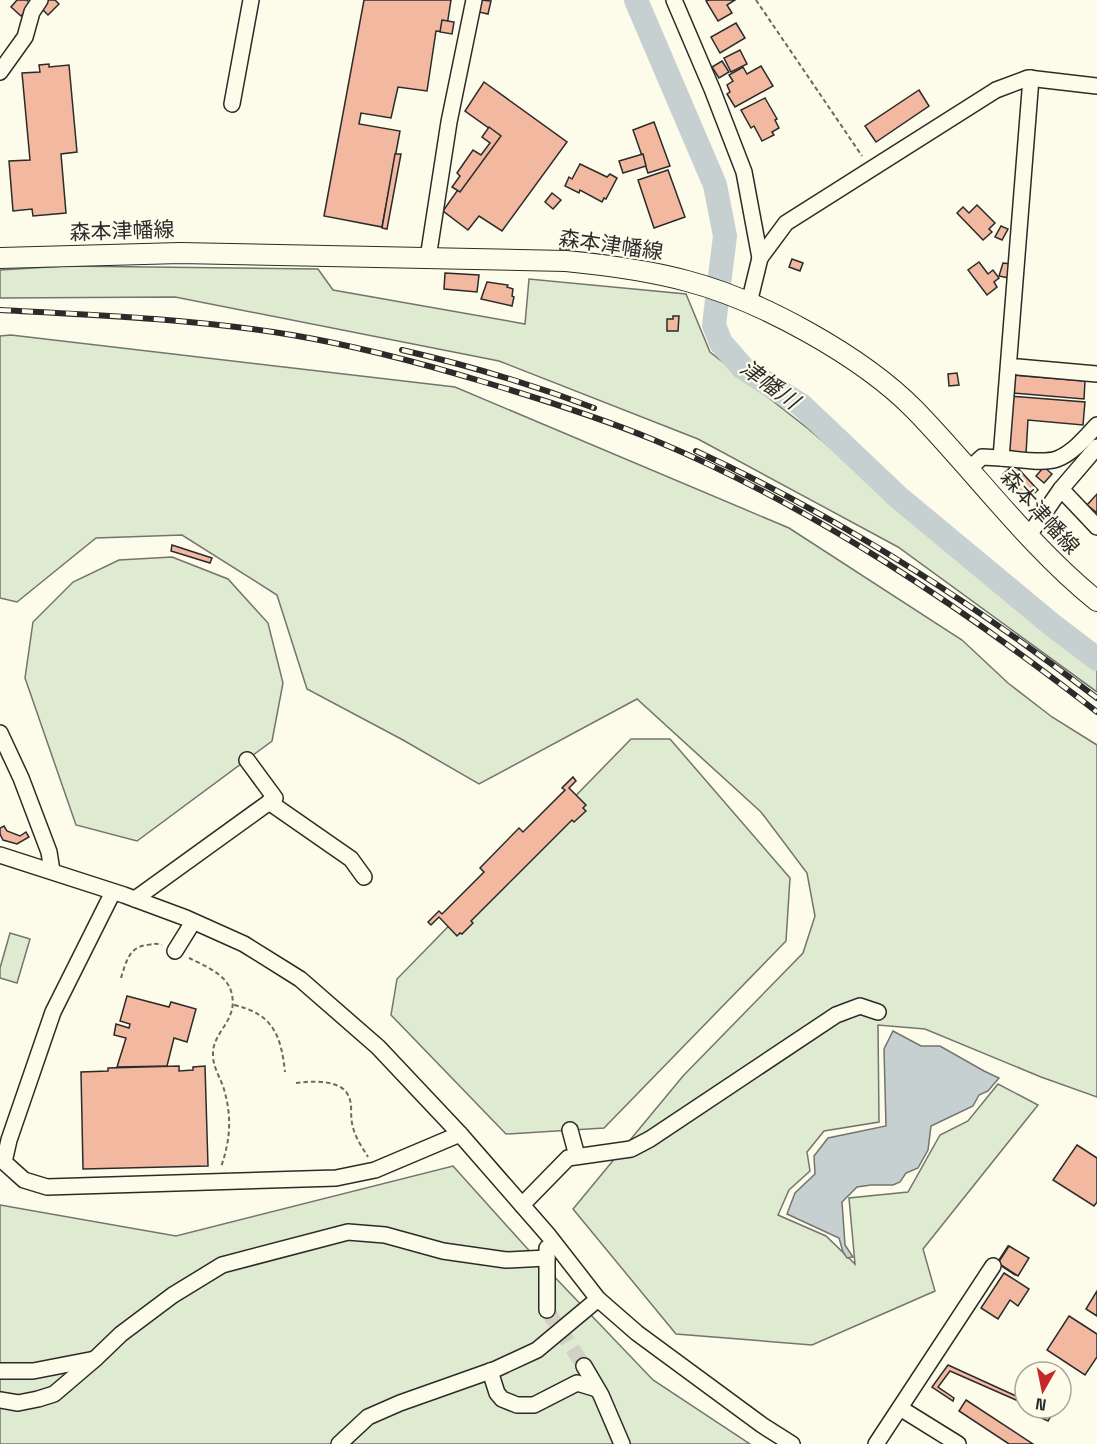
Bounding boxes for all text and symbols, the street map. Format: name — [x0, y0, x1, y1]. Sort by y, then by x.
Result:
street label: 森本津幡線 — [69, 215, 175, 246]
street label: 森本津幡線 — [557, 224, 665, 265]
water label: 津幡川 — [735, 353, 807, 416]
street label: 森本津幡線 — [995, 464, 1086, 560]
north arrow — [1013, 1360, 1073, 1420]
text: N — [1034, 1393, 1048, 1416]

